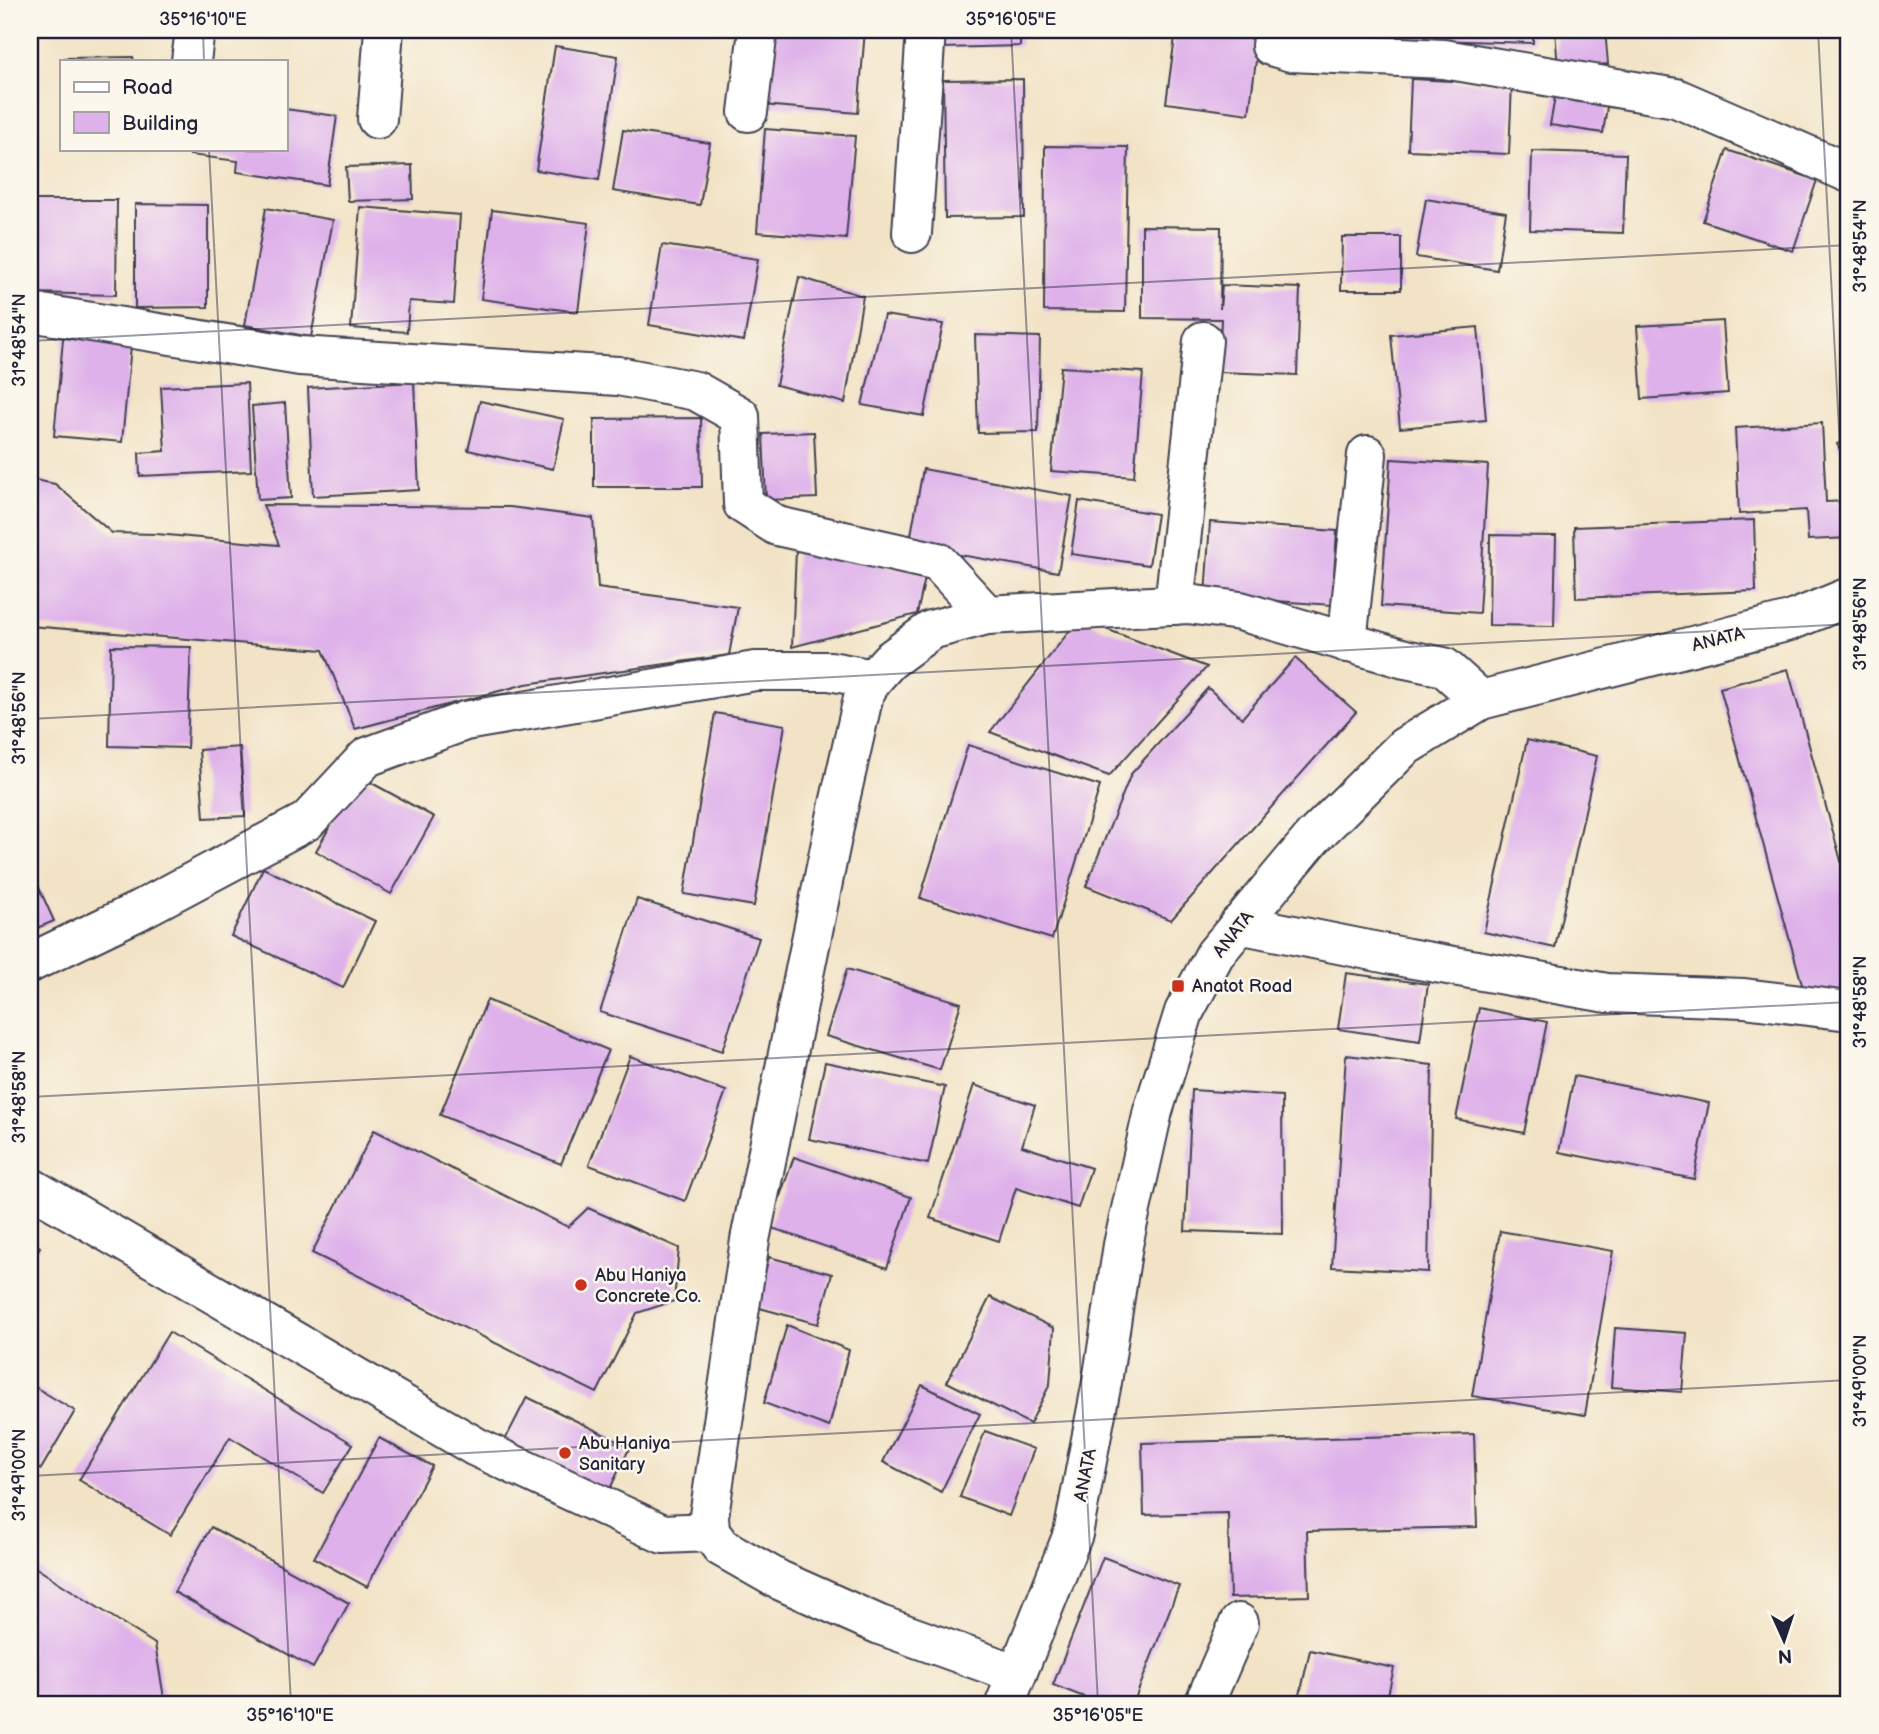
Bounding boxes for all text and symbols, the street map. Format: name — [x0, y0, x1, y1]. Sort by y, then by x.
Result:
text: 35°16'10"E — [159, 9, 247, 30]
text: 35°16'05"E — [966, 9, 1057, 30]
legend — [60, 60, 287, 150]
text: Road — [122, 75, 173, 100]
text: Building — [122, 111, 198, 136]
text: 31°48'54"N — [1850, 199, 1871, 293]
text: 31°48'54"N — [9, 293, 30, 387]
text: 31°48'56"N — [1850, 577, 1871, 671]
street label: ANATA — [1690, 623, 1747, 656]
text: 31°48'56"N — [9, 671, 30, 765]
street label: ANATA — [1209, 907, 1258, 962]
text: 31°48'58"N — [1850, 956, 1871, 1048]
place label: Anatot Road — [1192, 976, 1292, 997]
marker: Anatot Road — [1170, 978, 1186, 994]
text: 31°48'58"N — [9, 1051, 30, 1143]
place label: Abu Haniya Concrete Co. — [595, 1265, 701, 1307]
marker: Abu Haniya Concrete Co. — [573, 1277, 589, 1293]
text: 31°49'00"N — [1850, 1334, 1871, 1428]
text: 31°49'00"N — [9, 1428, 30, 1522]
place label: Abu Haniya Sanitary — [579, 1433, 670, 1475]
marker: Abu Haniya Sanitary — [557, 1445, 573, 1461]
street label: ANATA — [1070, 1447, 1101, 1503]
north arrow — [1750, 1604, 1820, 1674]
text: N — [1777, 1644, 1793, 1667]
text: 35°16'10"E — [246, 1705, 334, 1726]
text: 35°16'05"E — [1053, 1705, 1144, 1726]

